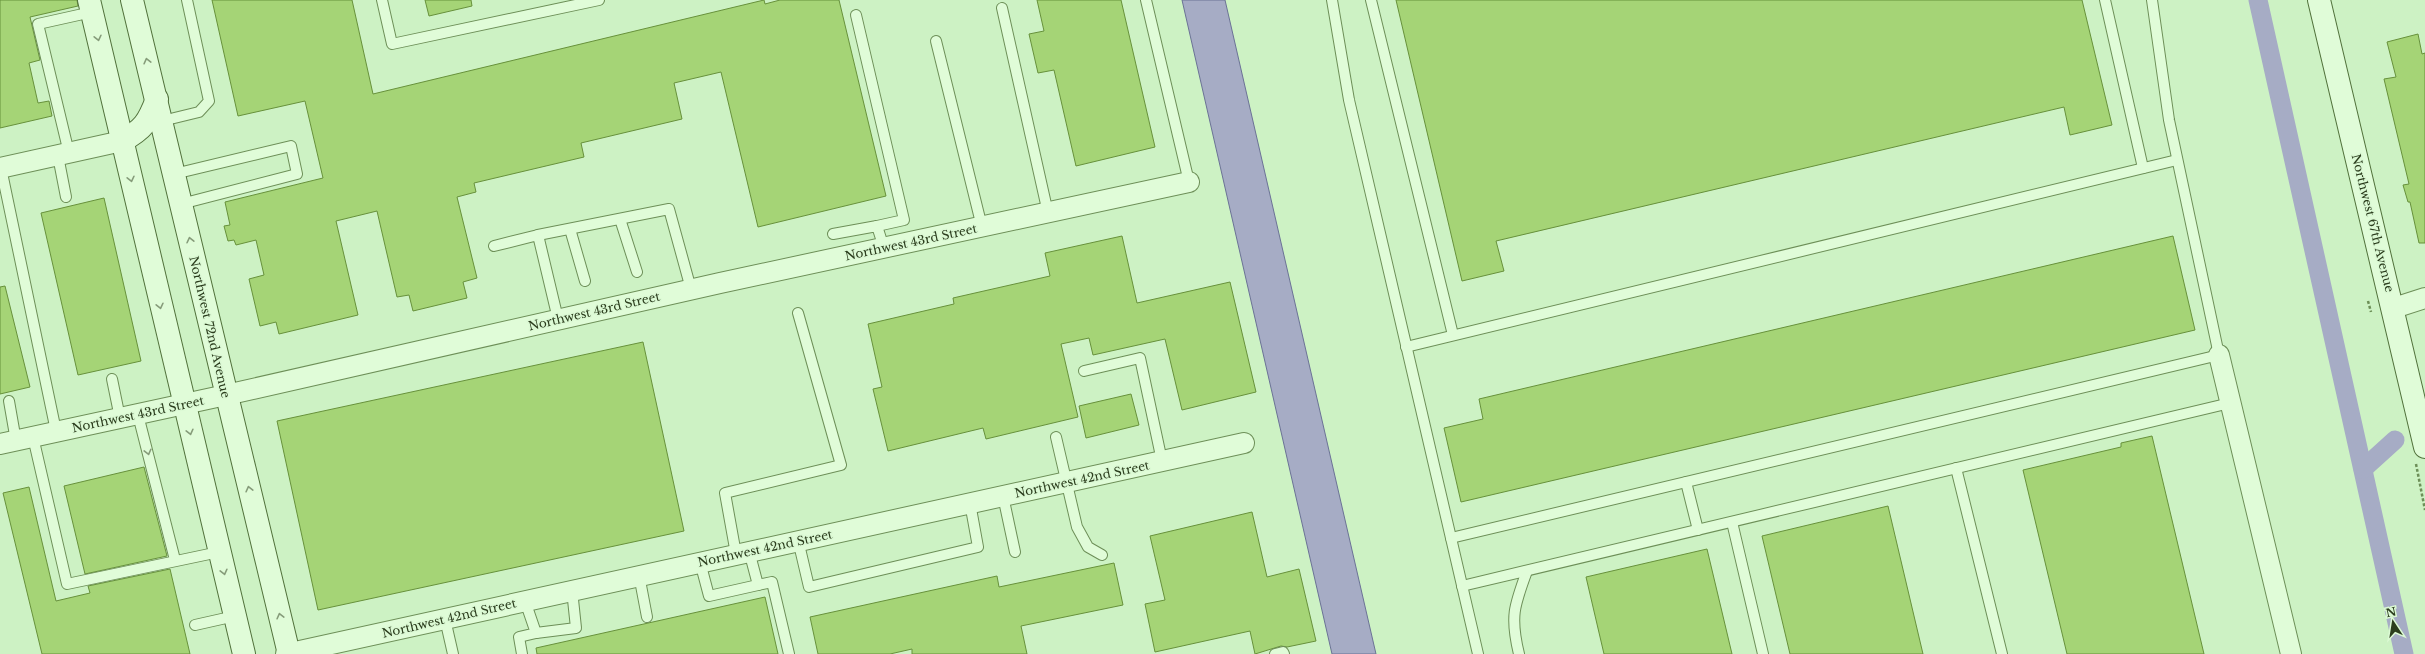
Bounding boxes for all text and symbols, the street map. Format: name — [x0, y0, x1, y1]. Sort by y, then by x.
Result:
one-way arrow — [93, 35, 101, 41]
one-way arrow — [143, 58, 152, 65]
street label: Northwest 67th Avenue — [2349, 152, 2397, 294]
one-way arrow — [127, 176, 135, 182]
street label: Northwest 43rd Street — [844, 221, 979, 263]
one-way arrow — [186, 237, 194, 243]
street label: Northwest 72nd Avenue — [186, 254, 234, 400]
street label: Northwest 43rd Street — [527, 288, 662, 333]
one-way arrow — [156, 303, 164, 309]
street label: Northwest 43rd Street — [71, 393, 206, 435]
one-way arrow — [185, 429, 194, 436]
one-way arrow — [143, 449, 151, 456]
street label: Northwest 42nd Street — [1013, 457, 1151, 501]
one-way arrow — [245, 486, 254, 493]
street label: Northwest 42nd Street — [696, 526, 834, 570]
one-way arrow — [219, 569, 228, 576]
street label: Northwest 42nd Street — [380, 595, 518, 641]
north arrow — [2373, 602, 2413, 642]
text: N — [2384, 604, 2398, 620]
one-way arrow — [276, 612, 284, 619]

